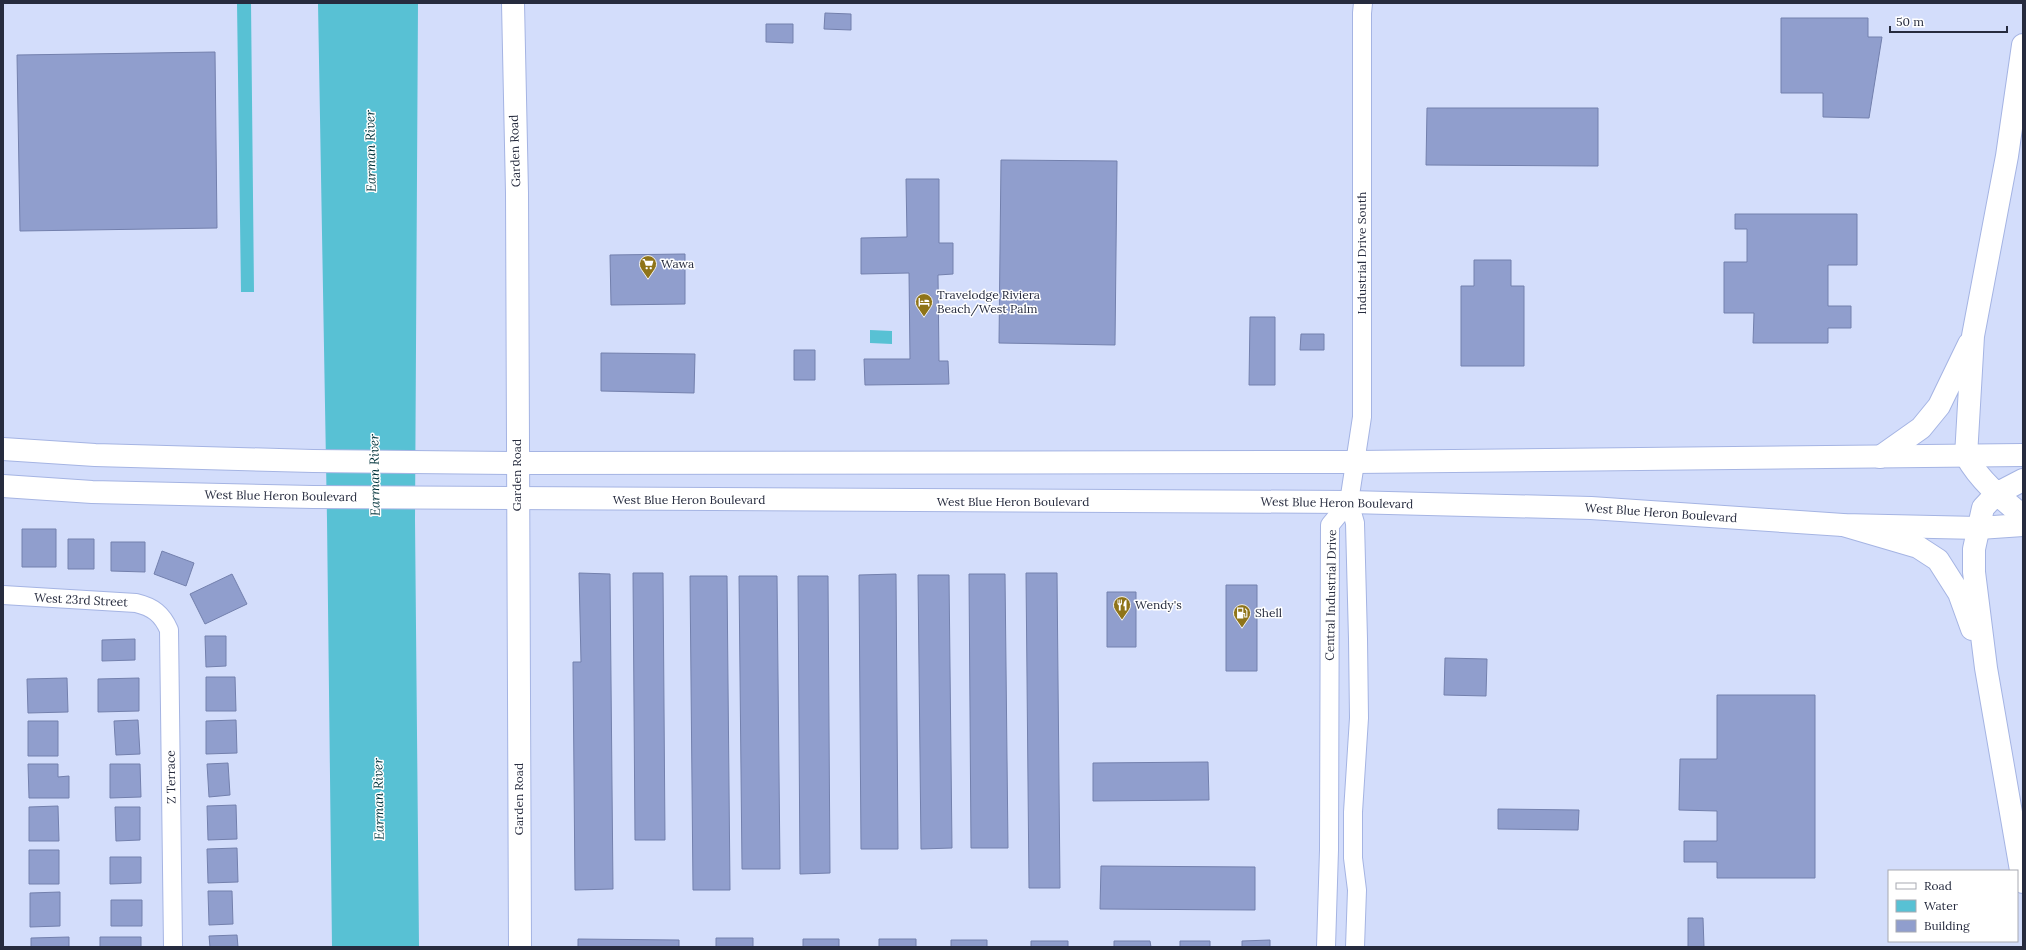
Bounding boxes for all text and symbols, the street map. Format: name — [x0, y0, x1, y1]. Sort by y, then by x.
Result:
scale bar — [1890, 8, 2007, 34]
text: 50 m — [1896, 14, 1924, 29]
water label: Earman River — [361, 110, 380, 192]
street label: Garden Road — [506, 115, 523, 187]
street label: Industrial Drive South — [1354, 192, 1369, 314]
supermarket icon: Wawa — [638, 254, 658, 279]
place label: Wawa — [661, 256, 694, 271]
place label: Travelodge Riviera Beach/West Palm — [937, 287, 1040, 317]
hotel icon: Travelodge Riviera Beach/West Palm — [914, 292, 934, 317]
water label: Earman River — [365, 434, 384, 516]
street label: Garden Road — [509, 439, 524, 511]
street label: West Blue Heron Boulevard — [205, 487, 357, 504]
street label: West Blue Heron Boulevard — [613, 492, 765, 507]
street label: West Blue Heron Boulevard — [937, 494, 1089, 509]
street label: West Blue Heron Boulevard — [1261, 494, 1413, 511]
street label: West Blue Heron Boulevard — [1584, 500, 1738, 525]
street label: Central Industrial Drive — [1322, 529, 1339, 661]
street label: West 23rd Street — [34, 590, 129, 609]
restaurant icon: Wendy's — [1112, 595, 1132, 620]
place label: Wendy's — [1135, 597, 1182, 612]
fuel station icon: Shell — [1232, 603, 1252, 628]
place label: Shell — [1255, 605, 1282, 620]
street label: Z Terrace — [163, 750, 178, 804]
water label: Earman River — [369, 758, 388, 840]
street label: Garden Road — [511, 763, 526, 835]
legend — [1888, 870, 2018, 942]
text: Road — [1924, 878, 1952, 893]
text: Water — [1924, 898, 1959, 913]
text: Building — [1924, 918, 1970, 933]

